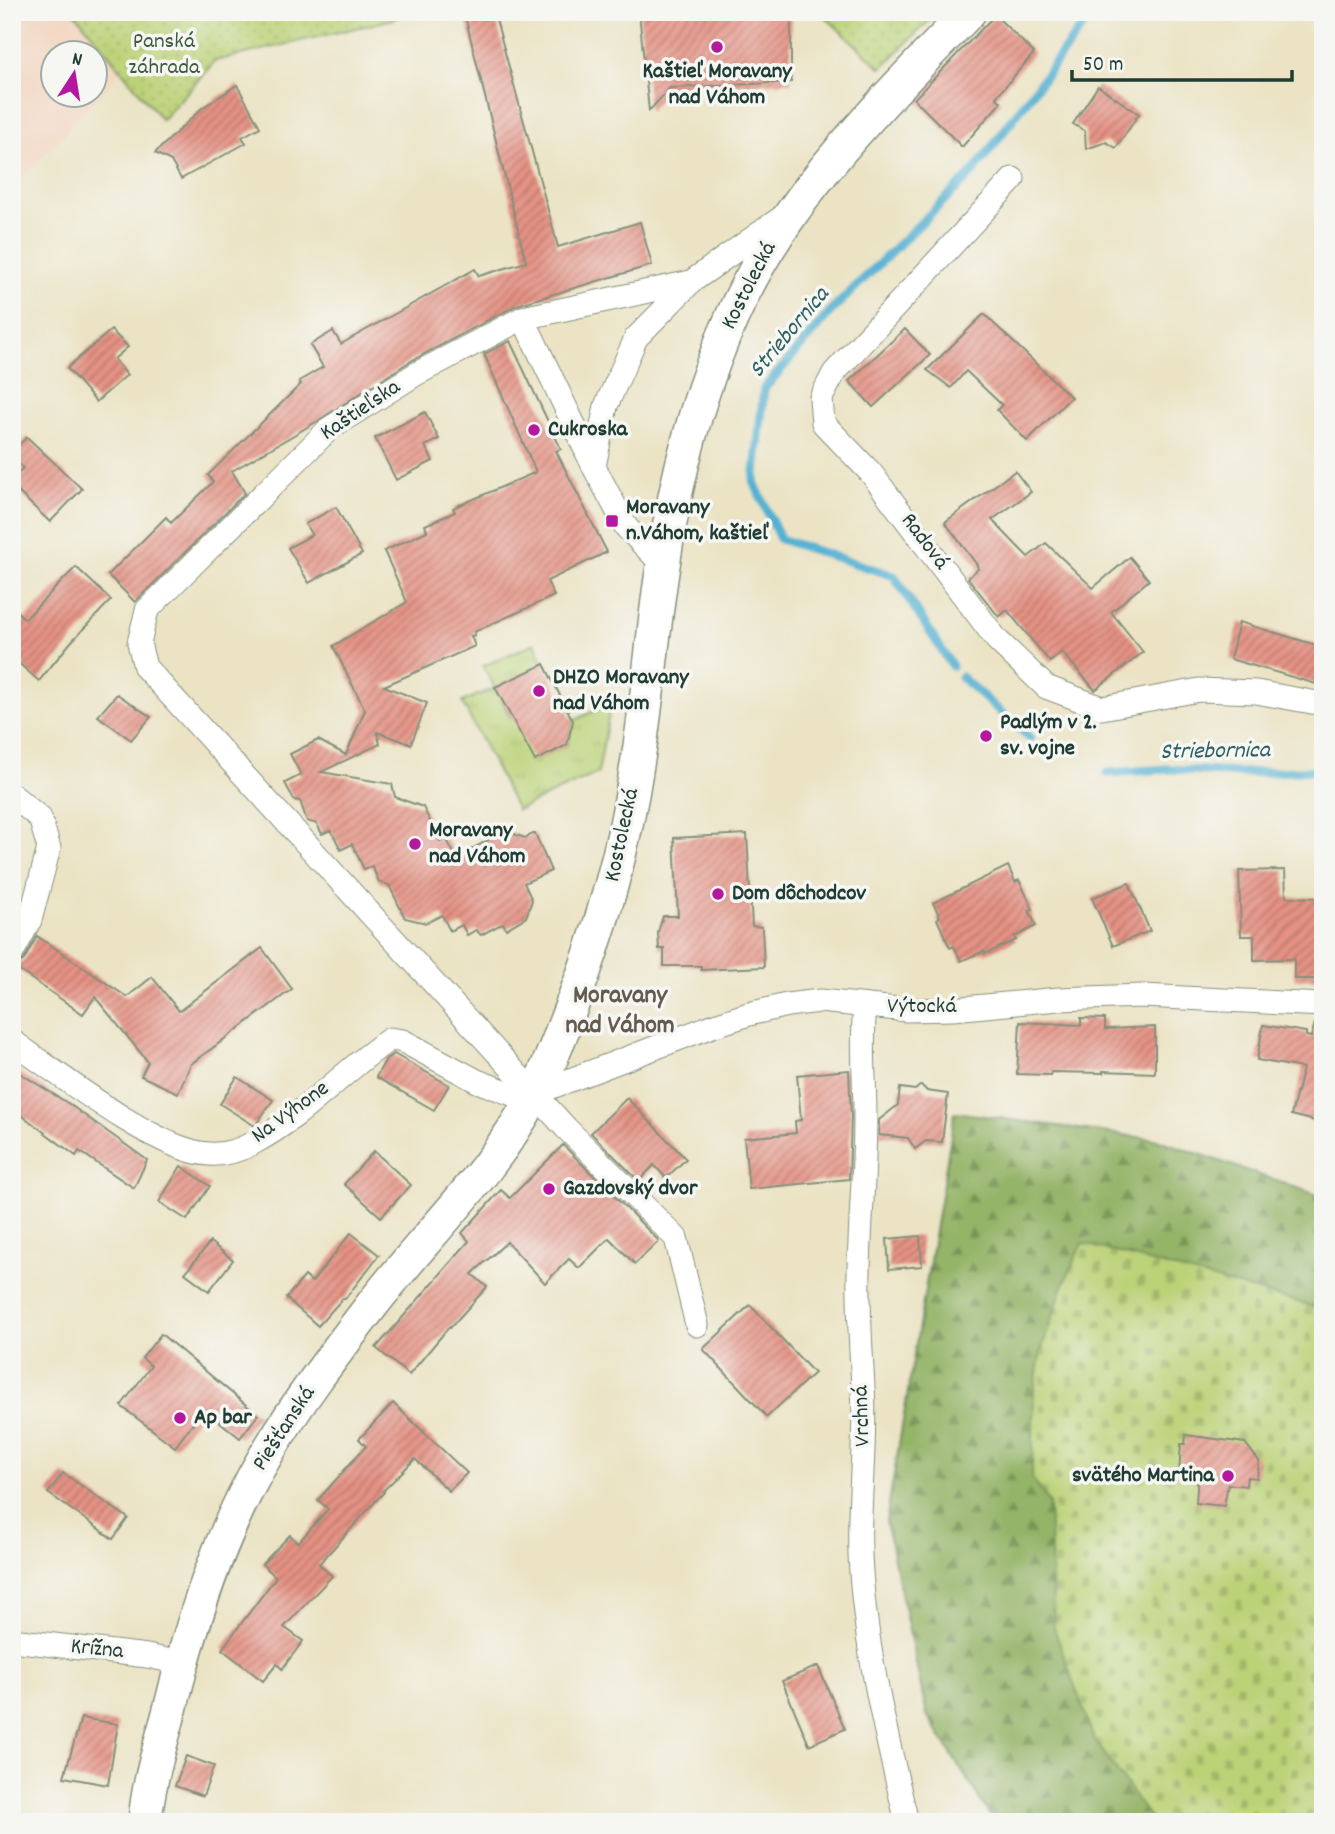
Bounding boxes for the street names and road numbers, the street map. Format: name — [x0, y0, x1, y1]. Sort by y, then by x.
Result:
street label: Kostolecká — [714, 236, 787, 336]
street label: Kaštieľska — [314, 371, 409, 450]
street label: Radová — [892, 506, 957, 578]
street label: Kostolecká — [597, 785, 649, 885]
street label: Výtocká — [887, 991, 957, 1024]
street label: Na Výhone — [245, 1073, 337, 1153]
street label: Piešťanská — [245, 1380, 325, 1478]
street label: Vrchná — [845, 1384, 881, 1447]
street label: Krížna — [69, 1631, 126, 1669]

